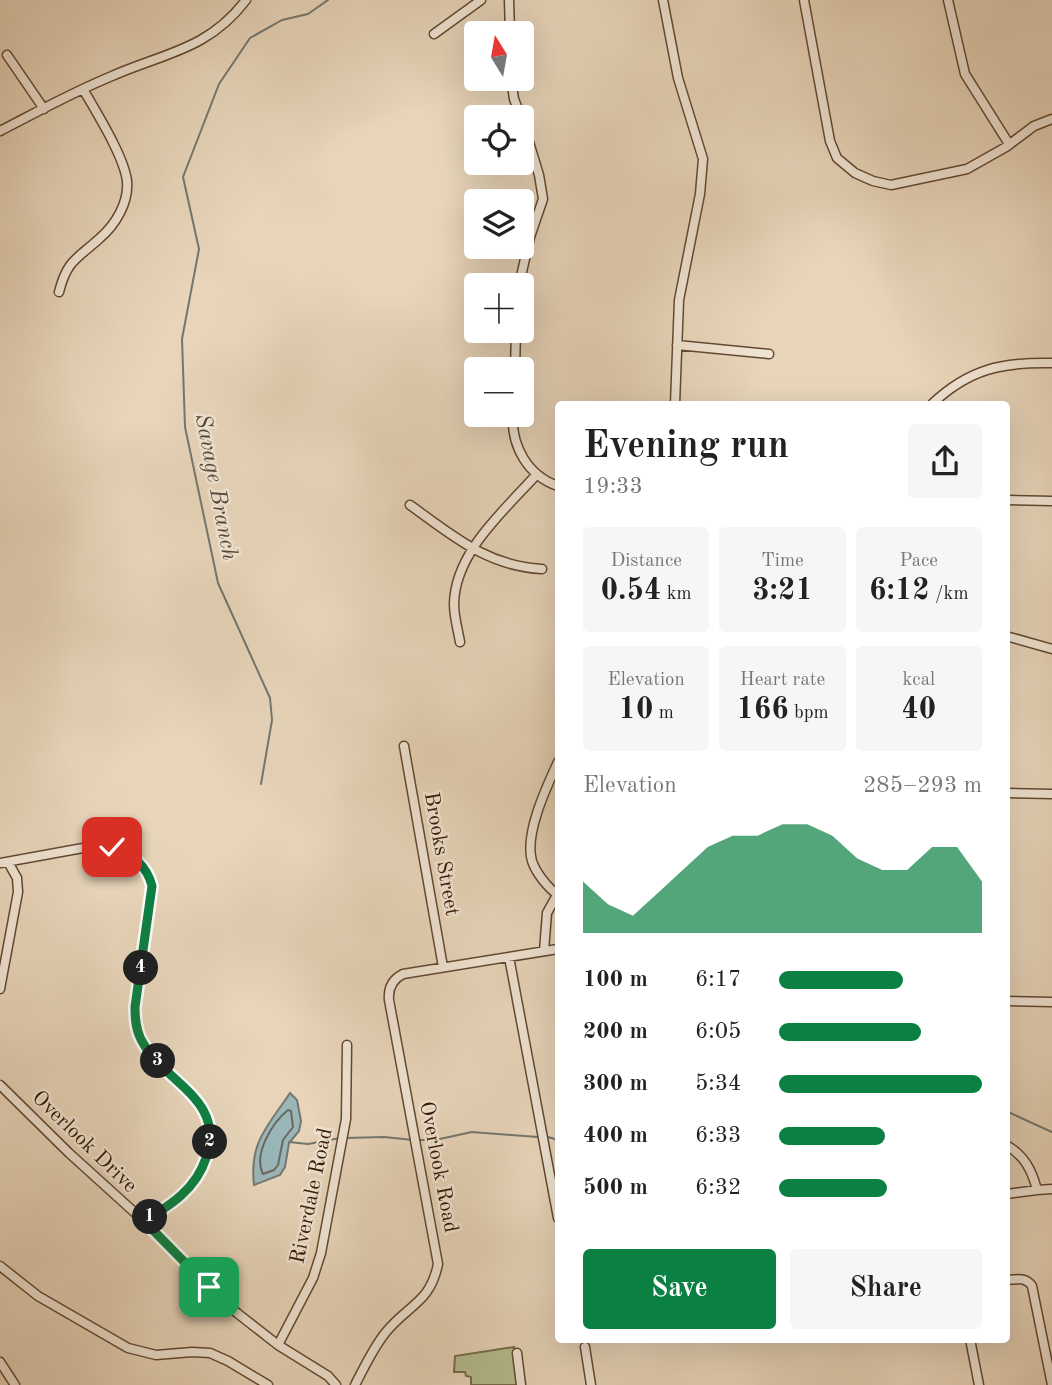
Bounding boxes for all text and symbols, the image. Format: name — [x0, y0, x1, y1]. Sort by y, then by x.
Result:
north arrow — [464, 21, 534, 91]
map controls — [464, 21, 534, 427]
button: locate — [464, 105, 534, 175]
button: layers — [464, 189, 534, 259]
button: + — [464, 273, 534, 343]
button: − — [464, 357, 534, 427]
water label: Savage Branch — [190, 412, 242, 563]
button: share — [908, 424, 982, 498]
text: Evening run — [583, 428, 789, 466]
text: 19:33 — [583, 475, 643, 498]
text: Distance — [610, 552, 682, 571]
text: Time — [761, 552, 804, 571]
text: Pace — [900, 552, 938, 571]
text: 0.54 — [601, 576, 661, 606]
text: 3:21 — [752, 576, 813, 606]
text: 6:12 — [869, 576, 930, 606]
text: km — [661, 585, 692, 604]
text: /km — [930, 585, 969, 604]
text: Elevation — [608, 671, 685, 690]
text: Heart rate — [740, 671, 825, 690]
text: kcal — [902, 671, 935, 690]
text: 10 — [619, 695, 653, 725]
text: 166 — [736, 695, 789, 725]
text: 40 — [901, 695, 936, 725]
text: m — [653, 704, 674, 723]
text: bpm — [789, 704, 829, 723]
text: Elevation — [583, 774, 677, 797]
text: 285–293 m — [863, 774, 982, 797]
street label: Brooks Street — [420, 790, 462, 918]
pin — [82, 817, 142, 877]
icon: check — [93, 828, 131, 866]
pin: 4 — [124, 950, 158, 986]
text: 4 — [135, 958, 146, 977]
text: 100 m — [583, 968, 648, 991]
text: 6:17 — [695, 968, 741, 991]
text: 200 m — [583, 1020, 648, 1043]
text: 6:05 — [695, 1020, 741, 1043]
pin: 3 — [140, 1044, 176, 1078]
text: 3 — [152, 1051, 163, 1070]
text: 300 m — [583, 1072, 648, 1095]
text: 5:34 — [695, 1072, 741, 1095]
street label: Overlook Drive — [27, 1087, 141, 1197]
street label: Overlook Road — [415, 1100, 461, 1234]
pin: 2 — [192, 1124, 228, 1160]
text: 400 m — [583, 1124, 648, 1147]
text: 6:33 — [695, 1124, 741, 1147]
street label: Riverdale Road — [287, 1126, 337, 1266]
text: 2 — [204, 1132, 215, 1151]
text: 500 m — [583, 1176, 648, 1199]
text: 6:32 — [695, 1176, 741, 1199]
pin: 1 — [132, 1200, 168, 1234]
text: 1 — [144, 1207, 155, 1226]
button: Save — [583, 1249, 776, 1329]
button: Share — [790, 1249, 982, 1329]
pin — [179, 1257, 239, 1317]
icon: arrive — [190, 1268, 228, 1306]

